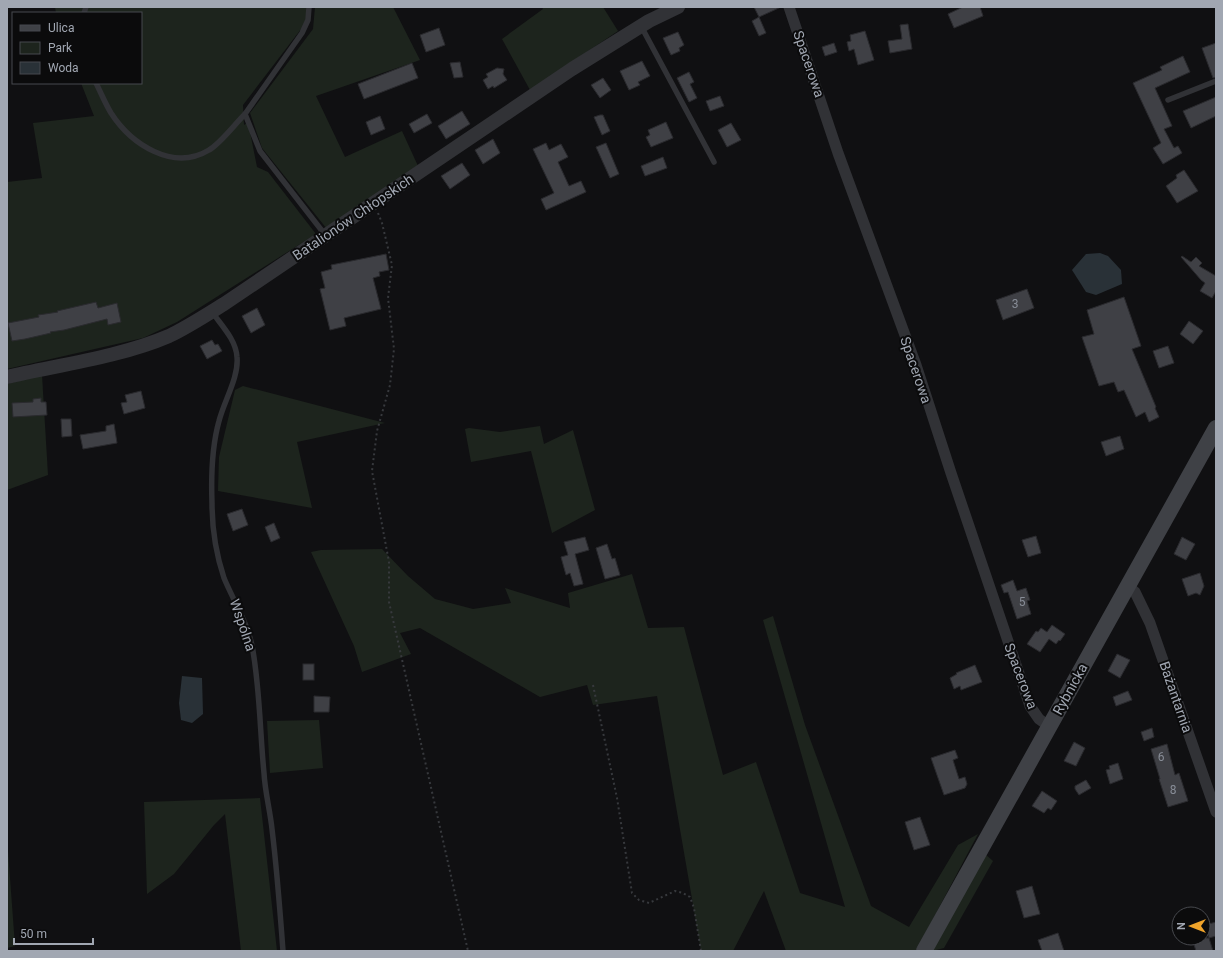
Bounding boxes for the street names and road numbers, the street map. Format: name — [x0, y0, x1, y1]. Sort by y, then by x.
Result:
street label: Spacerowa — [790, 29, 828, 99]
street label: Batalionów Chłopskich — [290, 171, 416, 263]
street label: Spacerowa — [897, 335, 935, 405]
street label: Wspólna — [227, 597, 259, 653]
street label: Spacerowa — [1001, 641, 1041, 711]
street label: Bażantarnia — [1156, 659, 1196, 735]
street label: Rybnicka — [1049, 661, 1091, 717]

